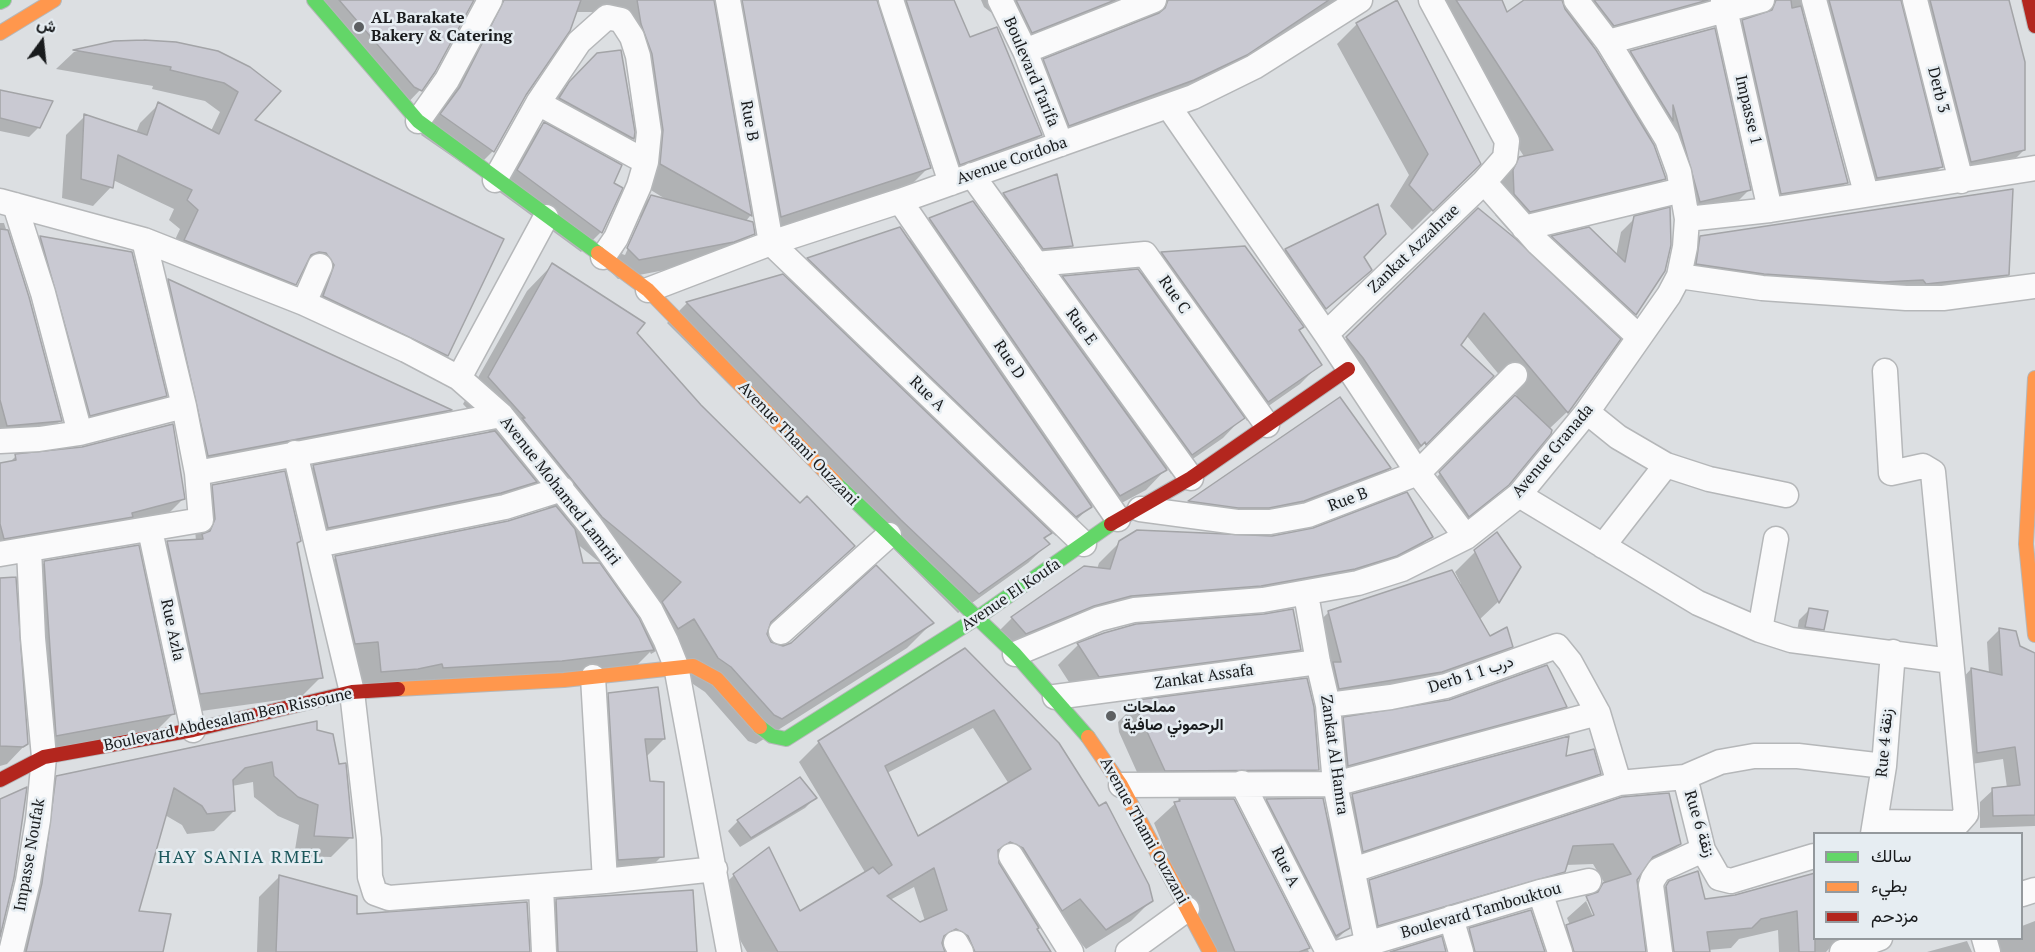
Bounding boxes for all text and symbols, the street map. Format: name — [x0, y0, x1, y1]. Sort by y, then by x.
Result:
place label: AL Barakate Bakery & Catering — [371, 8, 512, 46]
text: ش — [35, 11, 59, 38]
north arrow — [12, 12, 72, 72]
street label: Boulevard Tarifa — [999, 14, 1063, 130]
marker: AL Barakate Bakery & Catering — [352, 20, 366, 34]
street label: Derb 3 — [1923, 65, 1953, 115]
street label: Impasse 1 — [1731, 73, 1765, 147]
street label: Rue B — [736, 99, 762, 143]
street label: Avenue Cordoba — [954, 133, 1070, 189]
street label: Zankat Azzahrae — [1364, 201, 1464, 297]
street label: Rue C — [1154, 272, 1194, 318]
street label: Rue E — [1061, 305, 1101, 349]
street label: Rue D — [989, 337, 1029, 383]
street label: Rue A — [905, 372, 949, 416]
street label: Avenue Thami Ouzzani — [734, 378, 862, 510]
street label: Avenue Granada — [1508, 400, 1598, 502]
street label: Avenue Mohamed Lamriri — [496, 413, 624, 569]
street label: Rue B — [1325, 484, 1371, 516]
street label: Avenue El Koufa — [958, 555, 1064, 635]
street label: Rue Azla — [156, 597, 188, 663]
street label: Derb 1 درب 1 — [1426, 652, 1516, 698]
street label: Zankat Assafa — [1153, 661, 1255, 693]
street label: Boulevard Abdesalam Ben Rissoune — [102, 684, 354, 756]
street label: Zankat Al Hamra — [1316, 694, 1352, 816]
place label: مملحات الرحموني صافية — [1123, 697, 1224, 735]
street label: Rue 4 زنقة — [1872, 708, 1898, 778]
marker: مملحات الرحموني صافية — [1104, 709, 1118, 723]
street label: Avenue Thami Ouzzani — [1096, 754, 1192, 908]
street label: Rue 6 زنقة — [1680, 788, 1718, 860]
street label: Impasse Noufak — [11, 797, 49, 913]
legend — [1813, 832, 2023, 940]
text: سالك — [1871, 843, 1911, 867]
street label: Rue A — [1267, 844, 1303, 890]
district label: HAY SANIA RMEL — [158, 847, 324, 869]
text: بطيء — [1871, 873, 1907, 897]
street label: Boulevard Tambouktou — [1399, 879, 1563, 943]
text: مزدحم — [1871, 903, 1918, 927]

